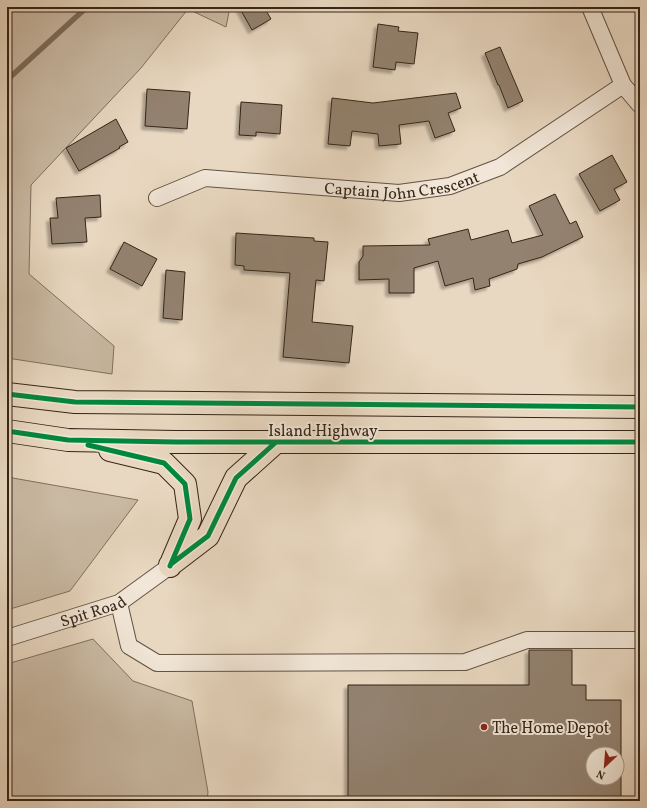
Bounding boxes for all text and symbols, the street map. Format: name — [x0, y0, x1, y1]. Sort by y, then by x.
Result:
street label: Captain John Crescent — [324, 167, 483, 206]
street label: Island Highway — [268, 421, 378, 443]
street label: Spit Road — [58, 592, 132, 634]
place label: The Home Depot — [492, 718, 610, 740]
marker: The Home Depot — [479, 722, 489, 732]
north arrow — [585, 746, 625, 786]
text: N — [594, 765, 608, 782]

